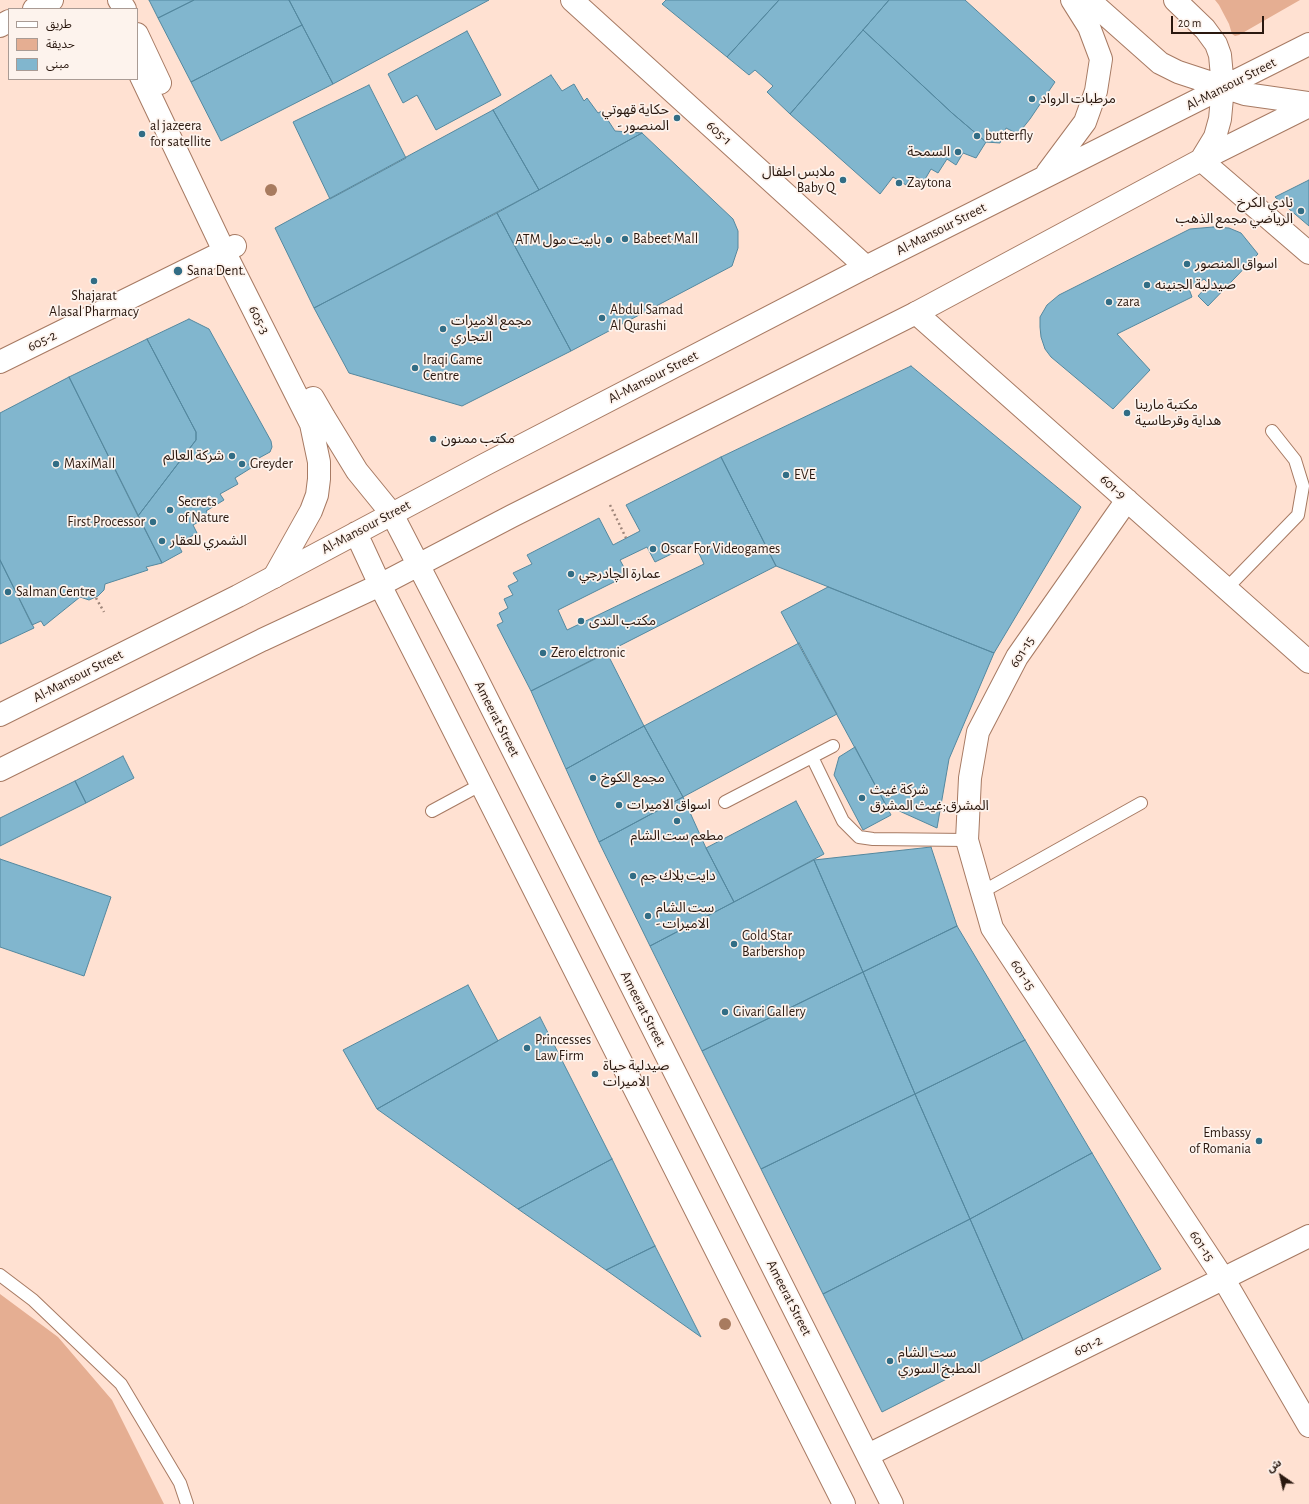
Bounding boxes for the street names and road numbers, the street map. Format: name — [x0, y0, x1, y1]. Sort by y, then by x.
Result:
street label: Al-Mansour Street — [1183, 54, 1279, 114]
street label: 605-1 — [703, 117, 735, 149]
street label: Al-Mansour Street — [893, 199, 989, 259]
street label: 605-3 — [245, 303, 273, 337]
street label: 605-2 — [25, 327, 59, 355]
street label: Al-Mansour Street — [605, 347, 701, 407]
street label: 601-9 — [1096, 471, 1130, 503]
street label: Al-Mansour Street — [318, 496, 414, 558]
street label: 601-15 — [1006, 633, 1038, 671]
street label: Al-Mansour Street — [30, 646, 126, 706]
street label: Ameerat Street — [471, 678, 523, 760]
street label: 601-15 — [1007, 956, 1039, 994]
street label: Ameerat Street — [617, 968, 669, 1050]
street label: 601-15 — [1186, 1227, 1218, 1265]
street label: Ameerat Street — [763, 1257, 815, 1339]
street label: 601-2 — [1071, 1332, 1105, 1360]

